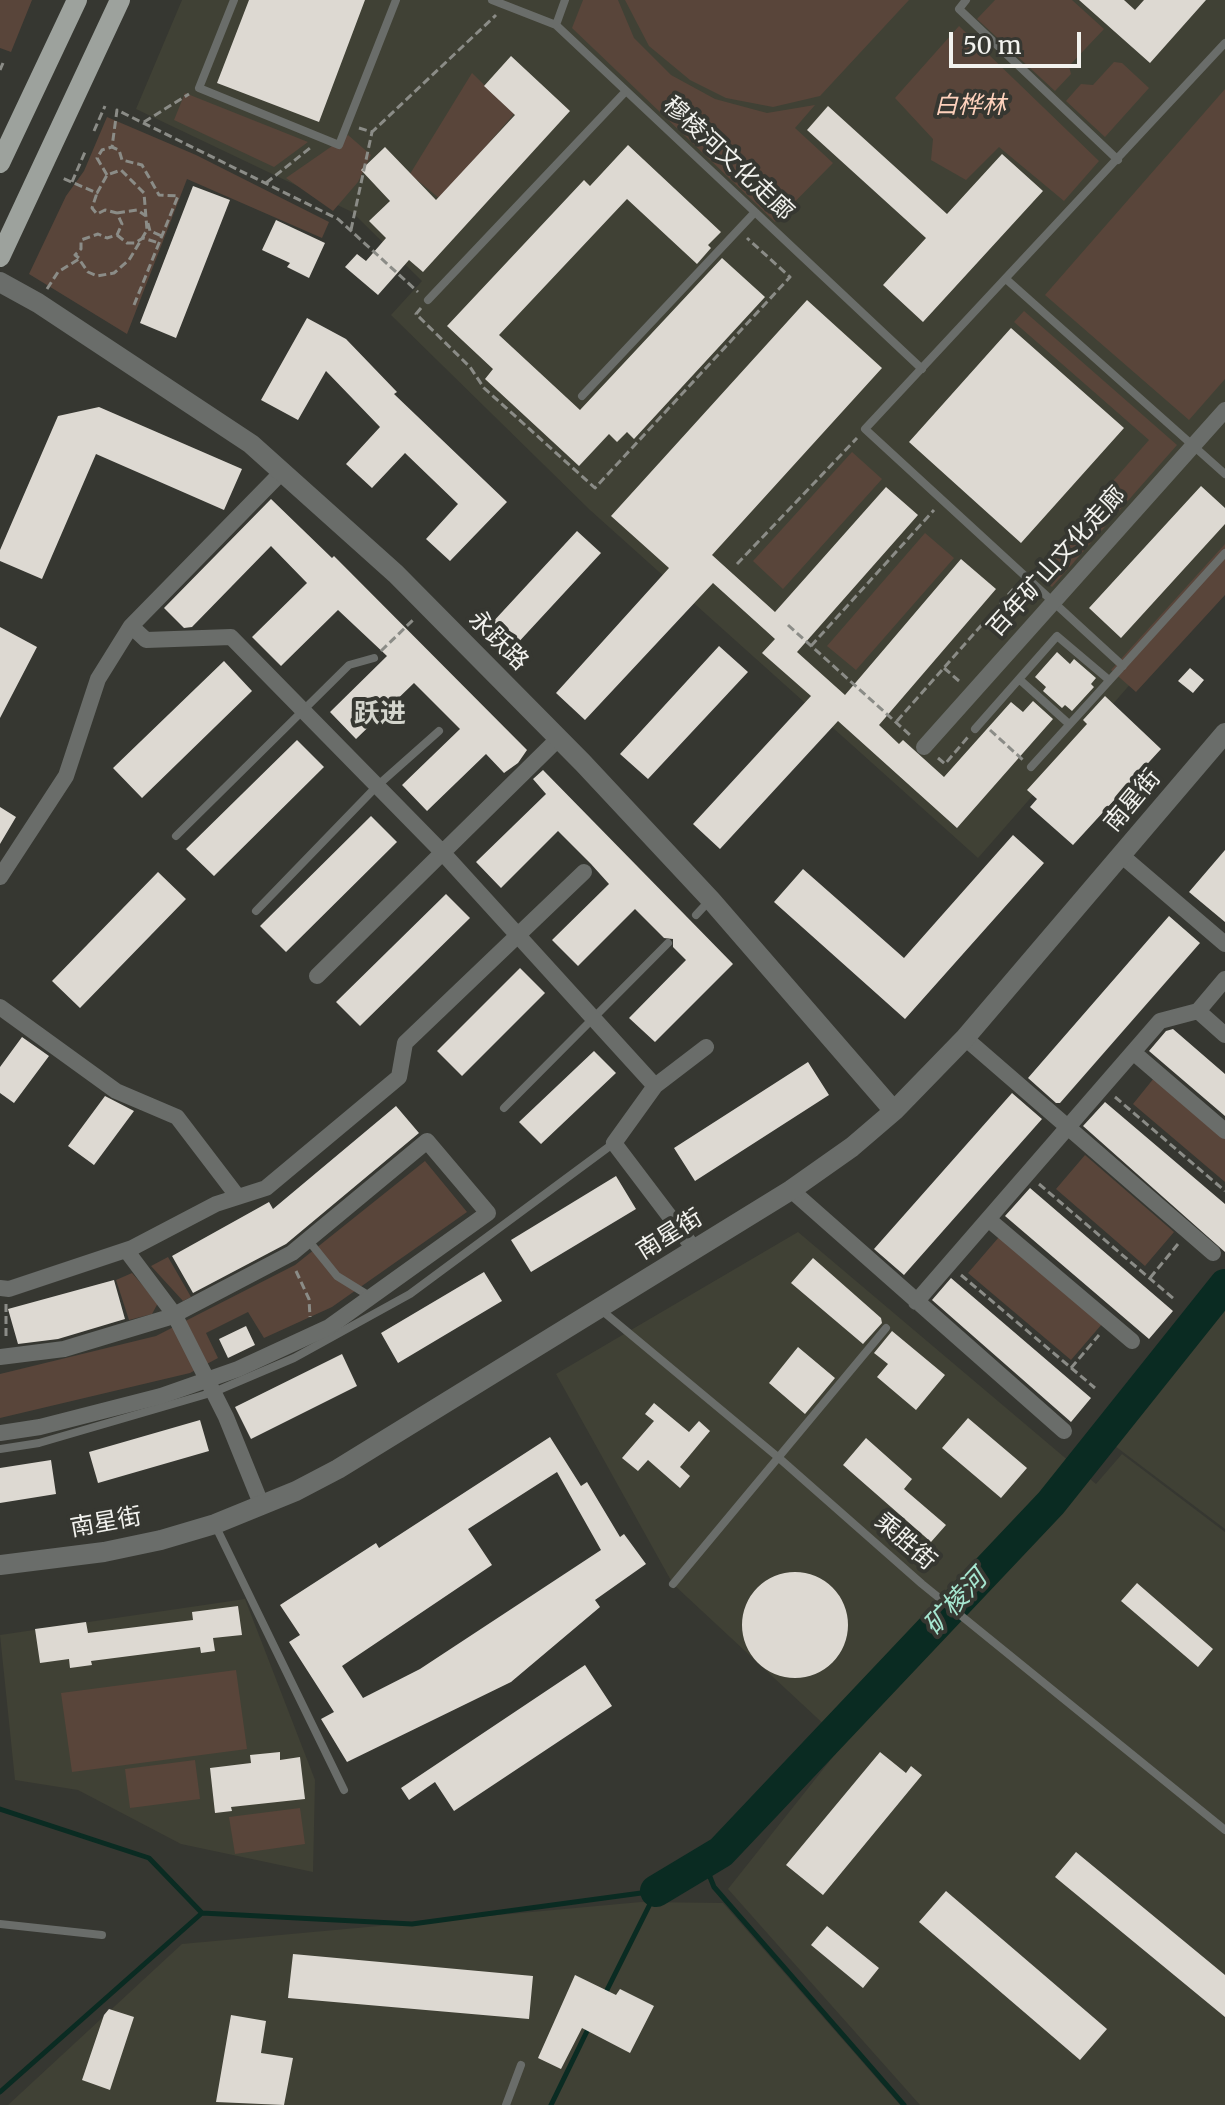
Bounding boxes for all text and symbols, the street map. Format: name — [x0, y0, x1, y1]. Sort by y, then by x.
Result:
scale bar — [953, 16, 1085, 66]
text: 50 m — [963, 30, 1022, 61]
street label: 穆棱河文化走廊 — [657, 91, 799, 227]
park label: 白桦林 — [934, 92, 1006, 120]
street label: 百年矿山文化走廊 — [982, 481, 1132, 643]
street label: 永跃路 — [462, 605, 534, 677]
district label: 跃进 — [354, 699, 406, 731]
street label: 南星街 — [1099, 764, 1167, 838]
street label: 南星街 — [632, 1204, 708, 1266]
street label: 南星街 — [68, 1503, 144, 1543]
street label: 乘胜街 — [868, 1508, 942, 1576]
water label: 矿棱河 — [918, 1564, 994, 1642]

